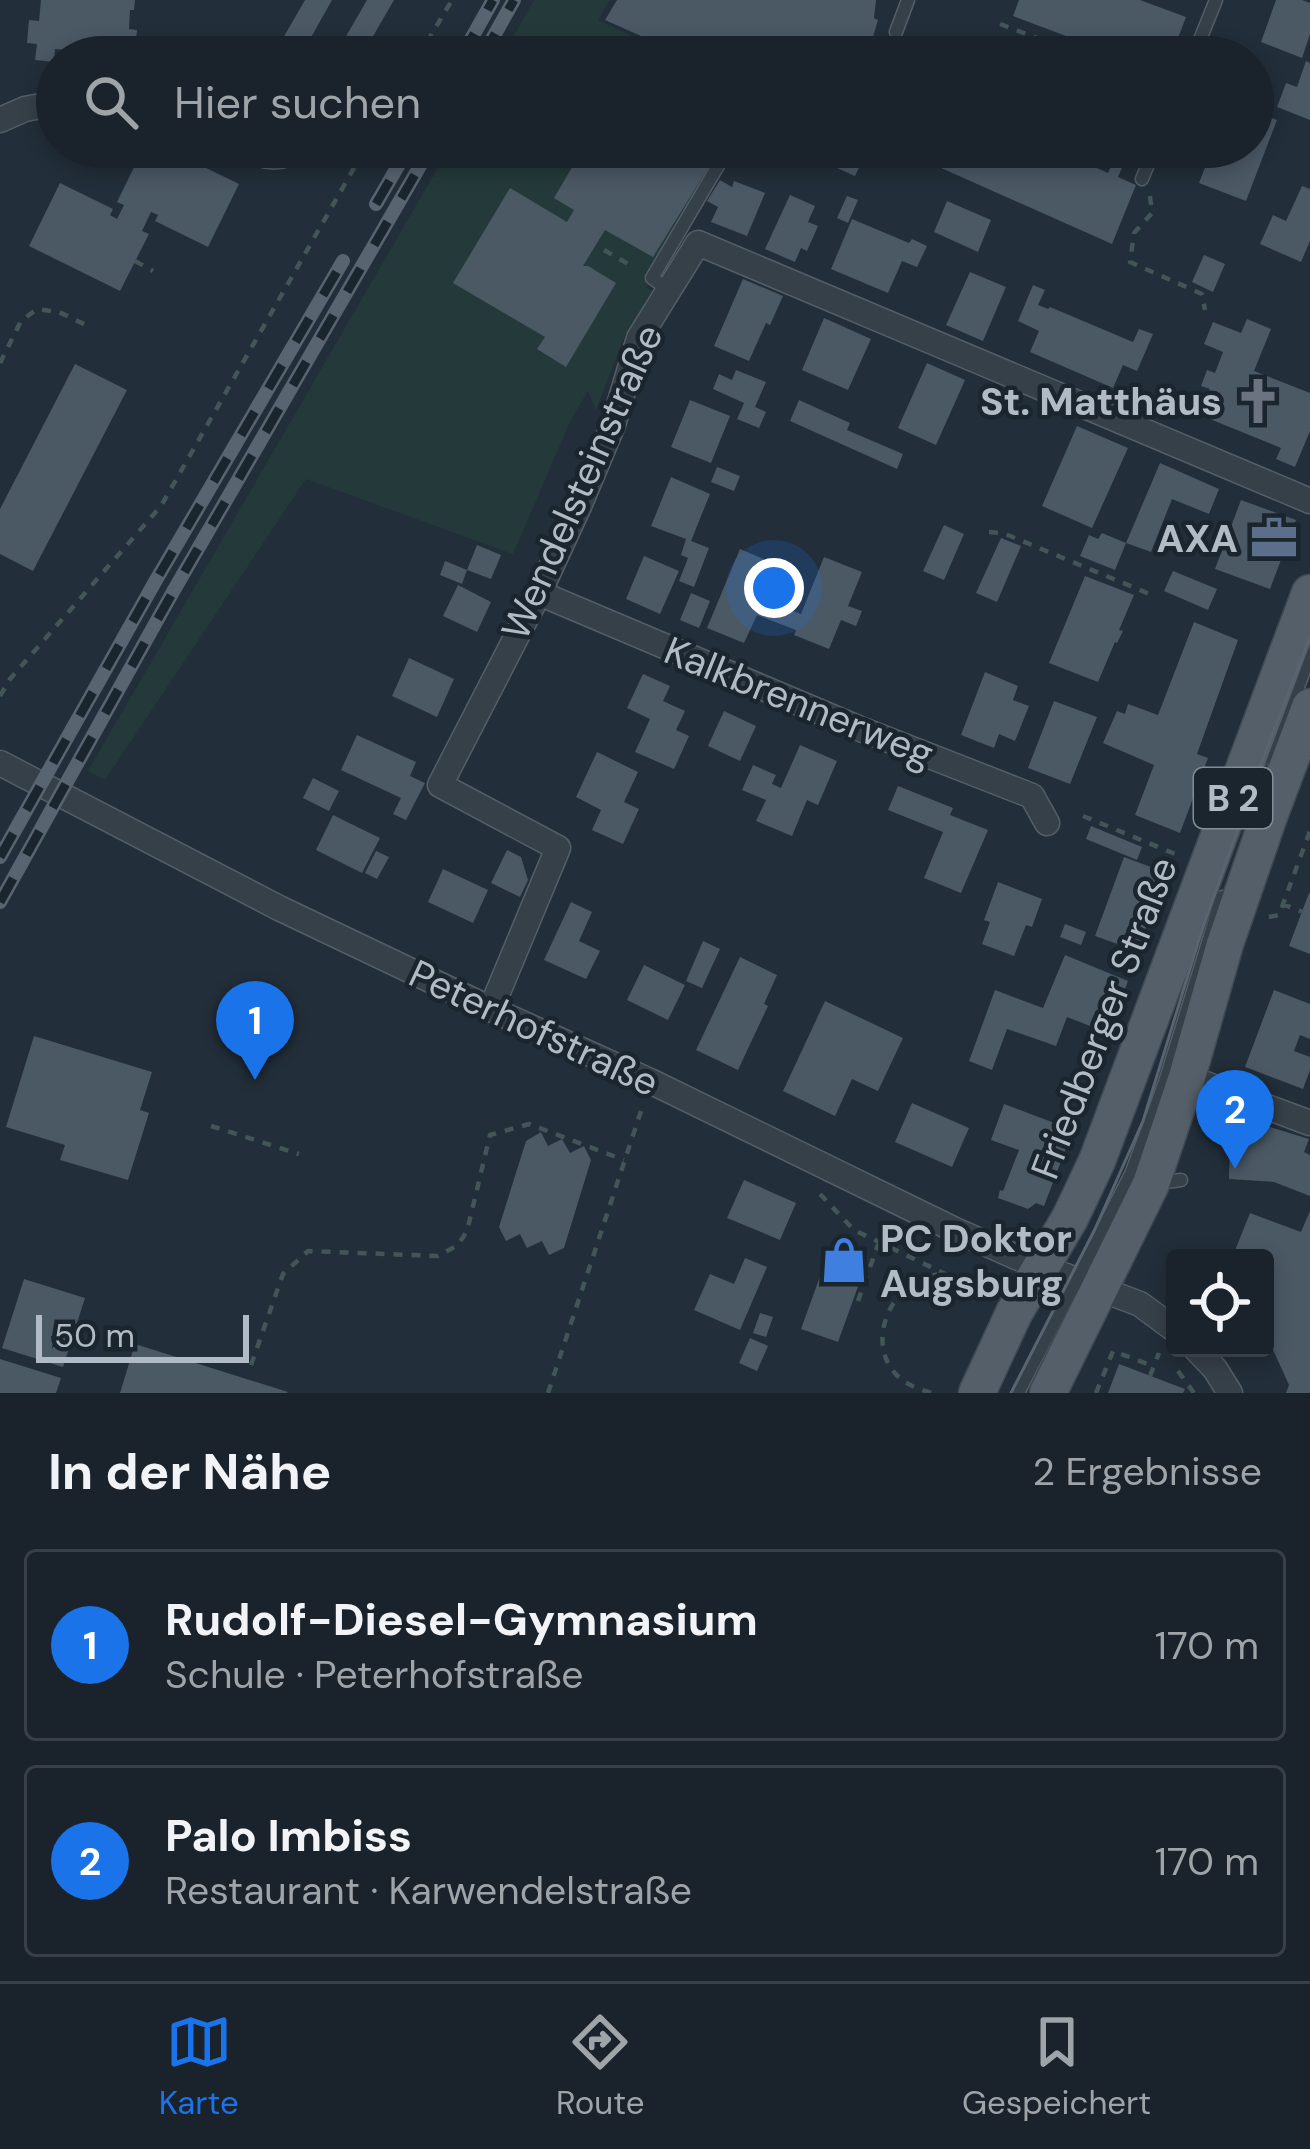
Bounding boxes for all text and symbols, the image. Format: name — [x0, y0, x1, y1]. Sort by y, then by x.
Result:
search box — [36, 36, 1274, 168]
icon: search — [78, 69, 144, 135]
text: Hier suchen — [174, 73, 421, 132]
street label: Wendelsteinstraße — [490, 316, 674, 648]
place label: St. Matthäus — [980, 376, 1222, 427]
church icon: St. Matthäus — [1233, 376, 1283, 426]
place label: AXA — [1157, 513, 1238, 564]
office icon: AXA — [1249, 513, 1299, 563]
your location — [744, 558, 804, 618]
street label: Kalkbrennerweg — [657, 625, 941, 779]
road number: B 2 — [1194, 768, 1272, 828]
street label: Friedberger Straße — [1019, 850, 1189, 1186]
street label: Peterhofstraße — [401, 948, 667, 1108]
pin: 1 — [216, 981, 294, 1080]
pin: 2 — [1196, 1070, 1274, 1169]
place label: PC Doktor Augsburg — [880, 1213, 1072, 1309]
shop icon: PC Doktor Augsburg — [819, 1235, 869, 1285]
map controls — [1166, 1249, 1274, 1357]
button: locate — [1166, 1249, 1274, 1357]
scale bar — [36, 1309, 249, 1362]
text: 50 m — [54, 1314, 135, 1357]
text: In der Nähe — [48, 1438, 332, 1505]
text: 2 Ergebnisse — [1033, 1446, 1262, 1497]
text: Rudolf-Diesel-Gymnasium — [165, 1590, 758, 1649]
text: 1 — [83, 1620, 97, 1671]
text: 170 m — [1155, 1620, 1259, 1671]
text: Schule · Peterhofstraße — [165, 1649, 583, 1700]
text: Palo Imbiss — [165, 1806, 412, 1865]
text: 2 — [79, 1836, 101, 1887]
text: 170 m — [1155, 1836, 1259, 1887]
text: Restaurant · Karwendelstraße — [165, 1865, 692, 1916]
tab: Karte — [159, 2009, 239, 2124]
tab: Route — [556, 2009, 644, 2124]
tab: Gespeichert — [962, 2009, 1151, 2124]

